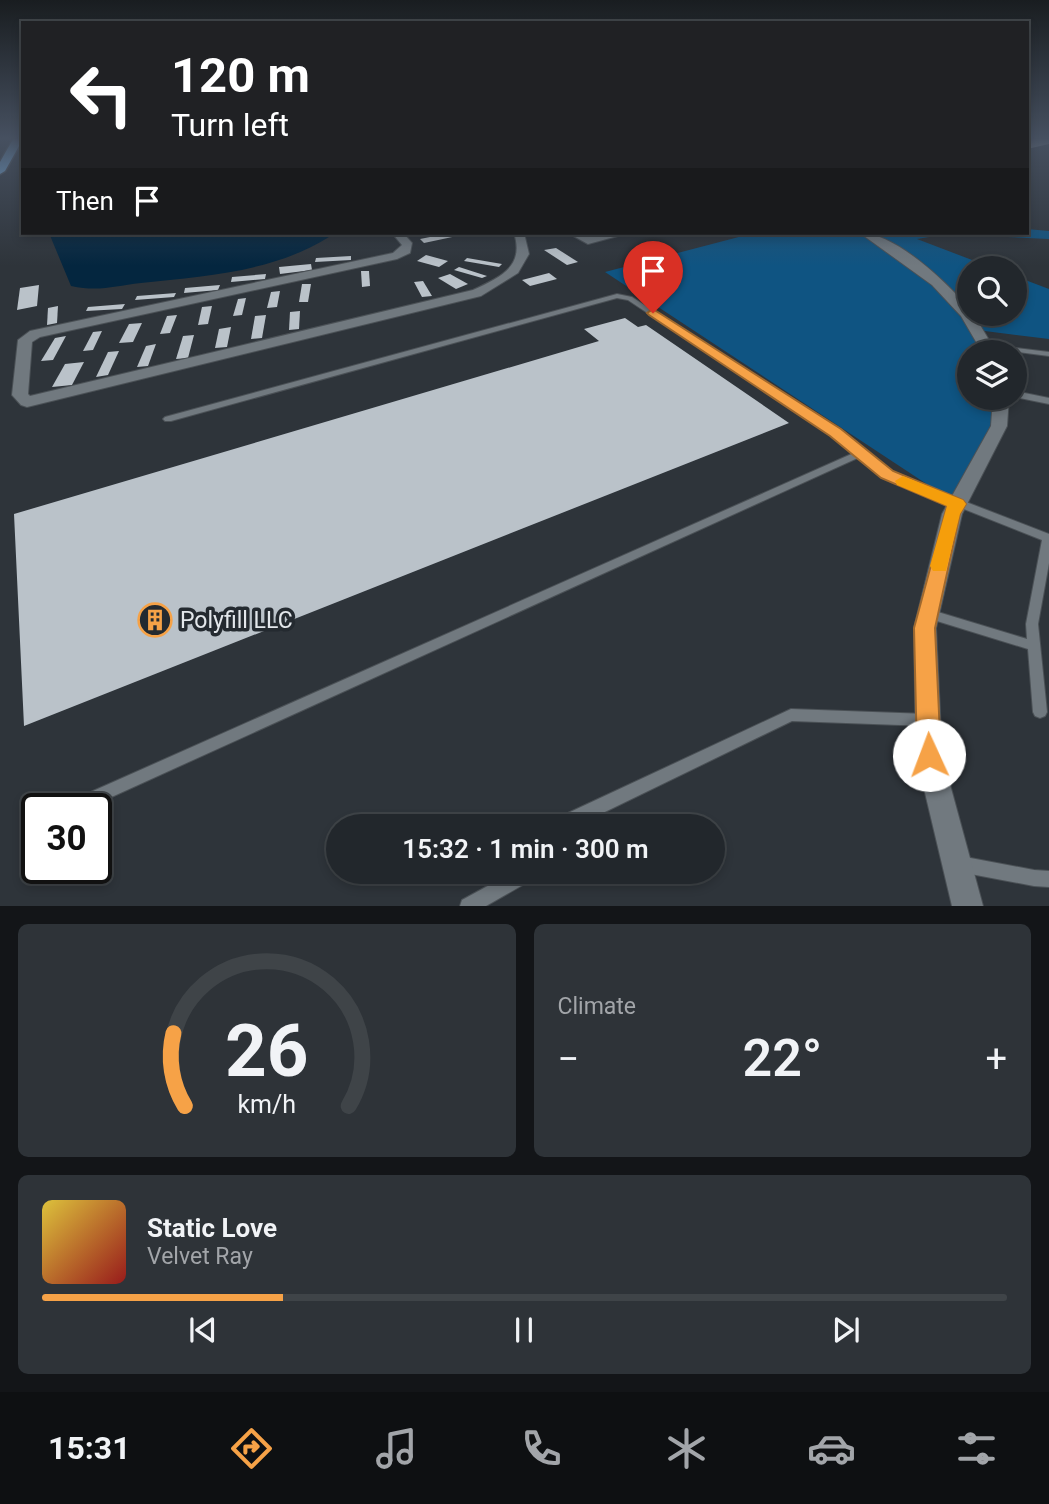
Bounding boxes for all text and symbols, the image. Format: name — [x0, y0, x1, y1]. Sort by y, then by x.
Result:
text: 120 m — [171, 47, 310, 104]
icon: left — [56, 49, 147, 140]
text: Turn left — [171, 106, 289, 144]
icon: arrive — [128, 182, 166, 220]
text: Then — [56, 186, 114, 216]
pin — [623, 241, 683, 313]
icon: arrive — [634, 252, 672, 290]
map controls — [957, 256, 1027, 410]
button: search — [957, 256, 1027, 326]
button: layers — [957, 340, 1027, 410]
building icon: Polyfill LLC — [136, 601, 174, 639]
place label: Polyfill LLC — [180, 607, 293, 634]
position arrow — [892, 718, 966, 792]
speed limit sign: 30 — [21, 793, 112, 884]
text: 15:32 · 1 min · 300 m — [402, 834, 649, 864]
text: Climate — [558, 993, 636, 1020]
text: 26 — [225, 1009, 309, 1095]
text: 22° — [743, 1028, 822, 1089]
text: − — [558, 1037, 579, 1081]
text: + — [985, 1037, 1007, 1081]
text: km/h — [237, 1090, 296, 1119]
text: Static Love — [147, 1213, 277, 1243]
text: Velvet Ray — [147, 1243, 253, 1270]
icon: previous — [184, 1311, 222, 1349]
icon: pause — [505, 1311, 543, 1349]
icon: next — [827, 1311, 865, 1349]
icon: directions — [227, 1424, 276, 1473]
icon: music — [372, 1424, 421, 1473]
icon: phone — [517, 1424, 566, 1473]
icon: climate — [662, 1424, 711, 1473]
icon: car — [807, 1424, 856, 1473]
icon: filters — [952, 1424, 1001, 1473]
text: 15:31 — [48, 1429, 130, 1467]

